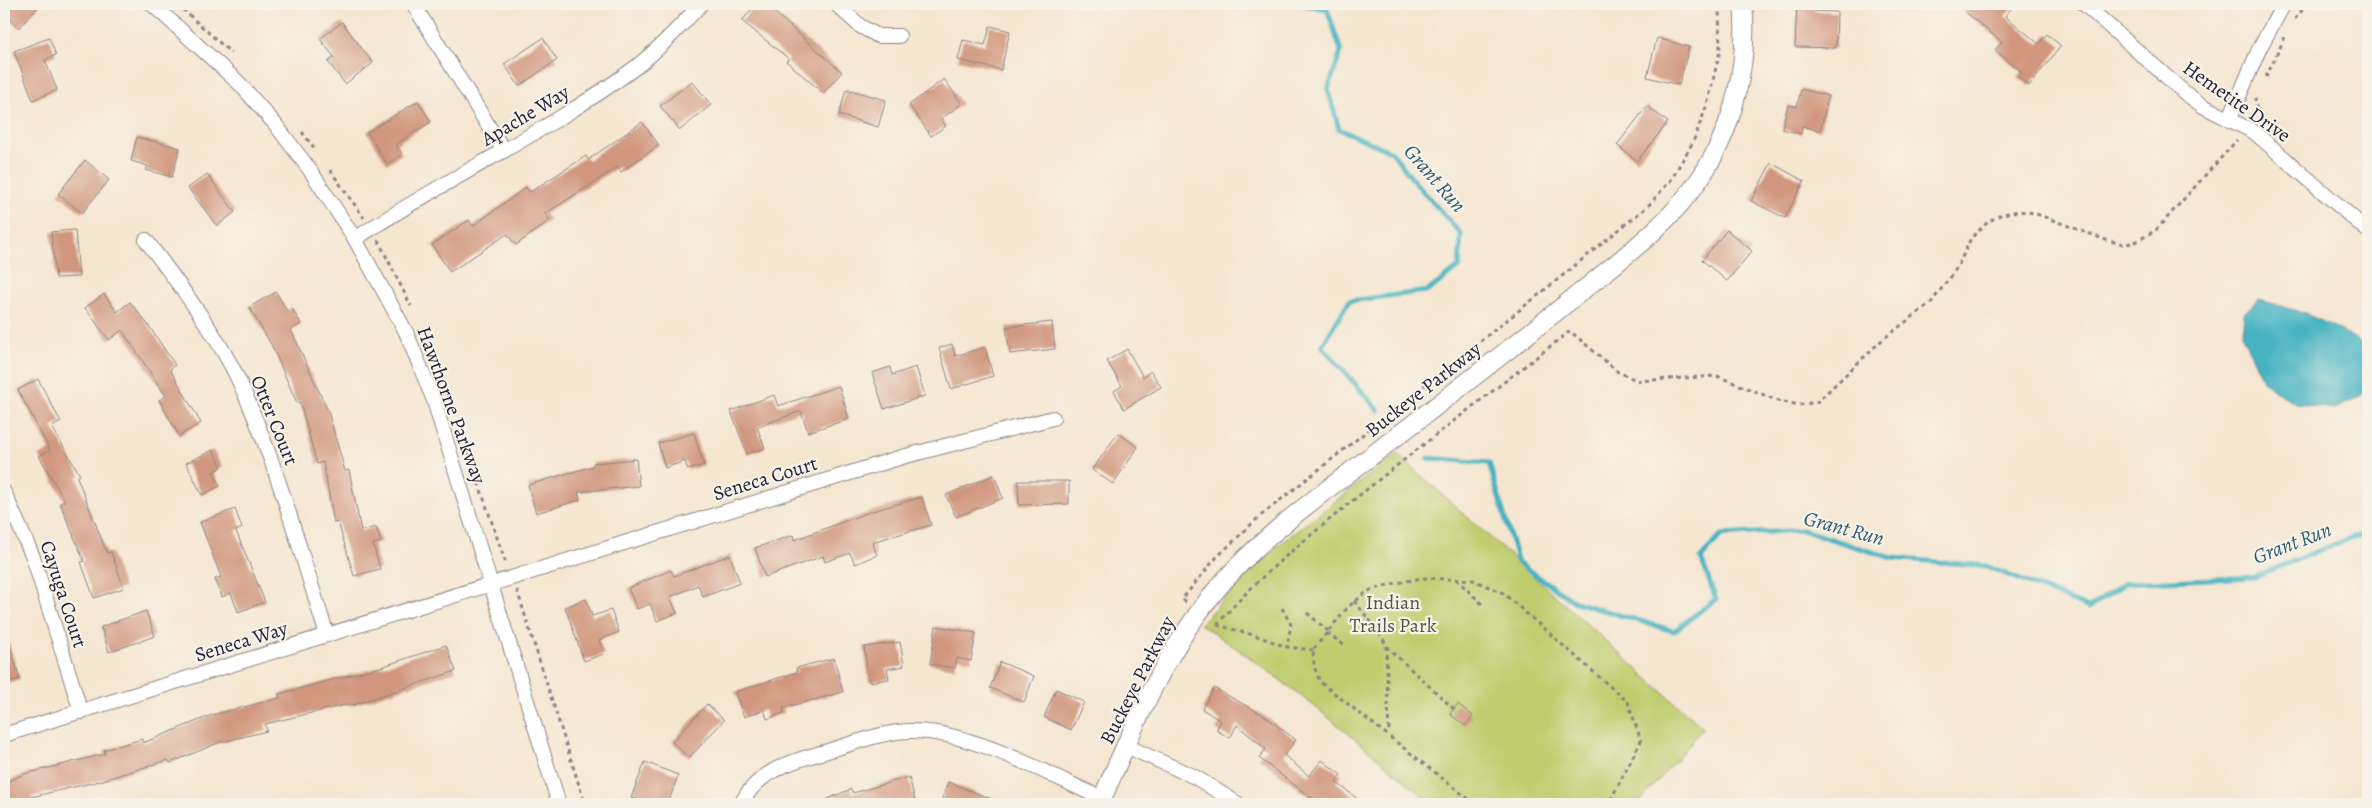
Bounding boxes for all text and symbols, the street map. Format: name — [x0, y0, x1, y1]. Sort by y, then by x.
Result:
street label: Hemetite Drive — [2177, 54, 2296, 149]
street label: Apache Way — [475, 78, 575, 153]
water label: Grant Run — [1398, 138, 1472, 218]
street label: Hawthorne Parkway — [411, 323, 493, 489]
street label: Buckeye Parkway — [1360, 335, 1488, 443]
street label: Otter Court — [244, 371, 305, 470]
street label: Seneca Court — [710, 450, 821, 507]
water label: Grant Run — [1801, 504, 1887, 552]
water label: Grant Run — [2249, 515, 2335, 571]
street label: Cayuga Court — [33, 537, 94, 652]
park label: Indian Trails Park — [1349, 589, 1437, 639]
street label: Buckeye Parkway — [1094, 611, 1182, 749]
street label: Seneca Way — [192, 614, 292, 668]

